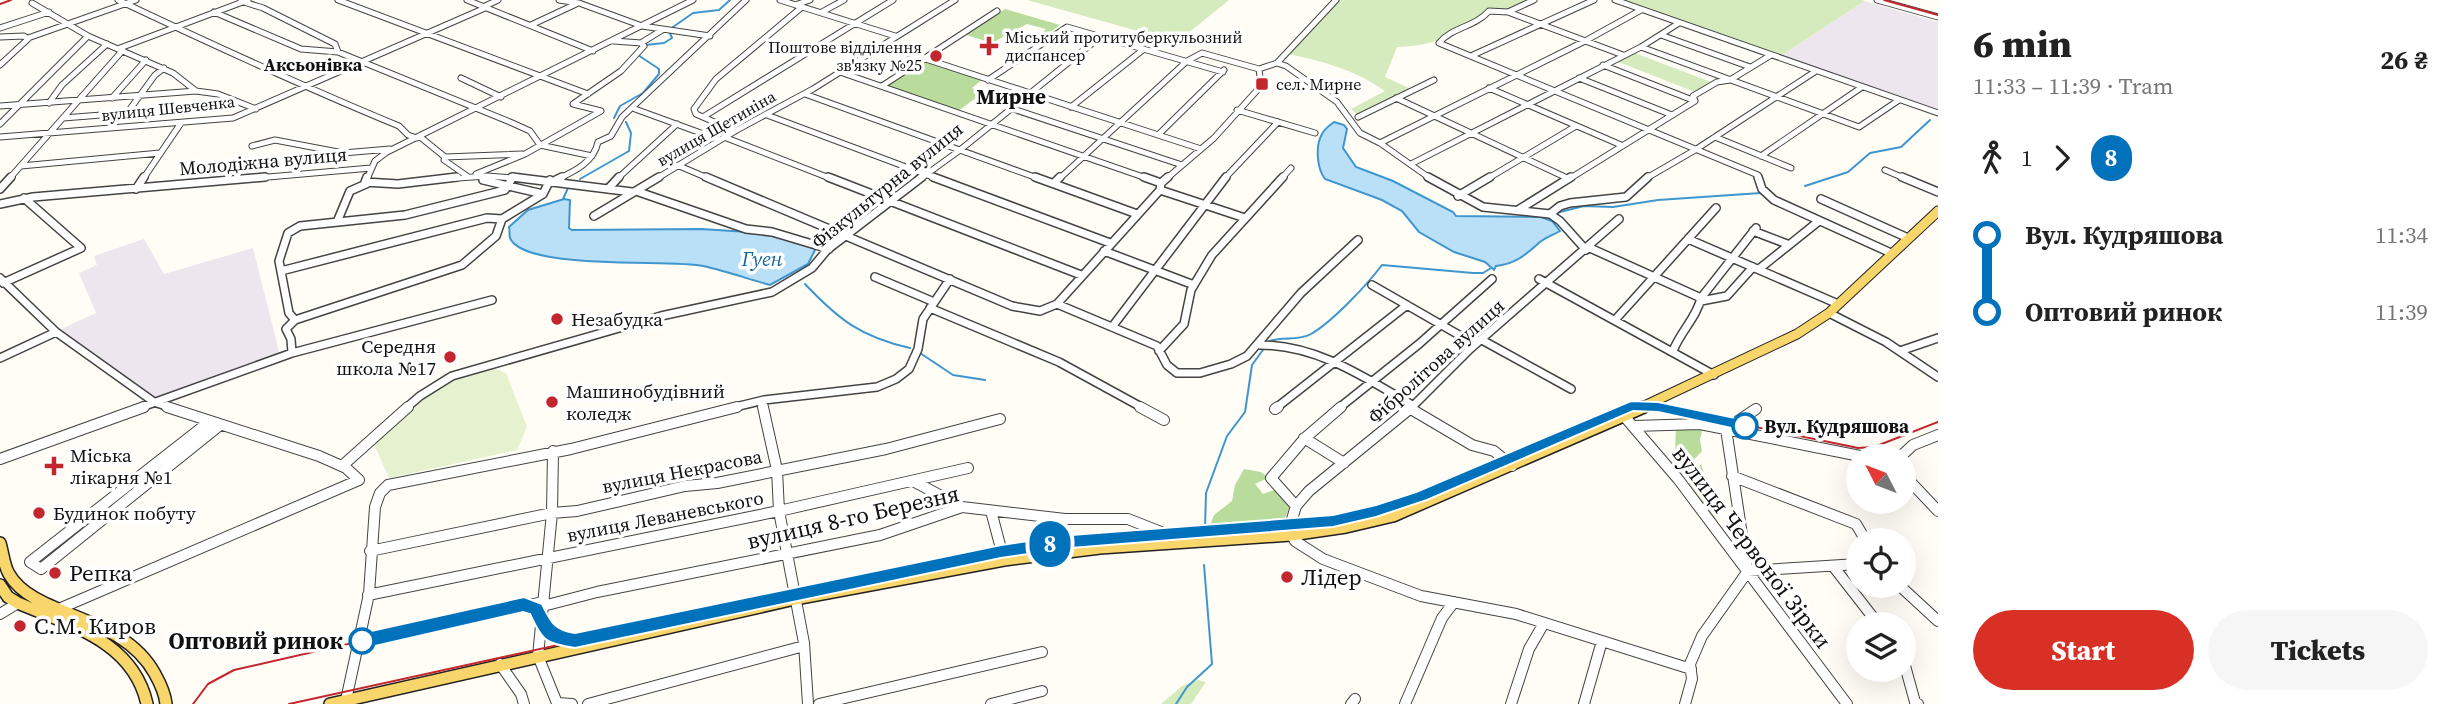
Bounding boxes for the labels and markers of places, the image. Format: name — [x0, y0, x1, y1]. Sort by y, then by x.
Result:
place label: Міський протитуберкульозний диспансер — [1005, 26, 1243, 66]
place label: Поштове відділення зв'язку №25 — [768, 36, 922, 76]
marker: Міський протитуберкульозний диспансер — [979, 36, 999, 56]
marker: Поштове відділення зв'язку №25 — [928, 48, 944, 64]
place label: сел. Мирне — [1276, 73, 1361, 95]
marker: сел. Мирне — [1254, 76, 1270, 92]
place label: Незабудка — [571, 306, 663, 332]
marker: Незабудка — [549, 311, 565, 327]
place label: Середня школа №17 — [336, 333, 436, 381]
marker: Середня школа №17 — [442, 349, 458, 365]
place label: Машинобудівний коледж — [566, 378, 725, 426]
marker: Машинобудівний коледж — [544, 394, 560, 410]
marker: Вул. Кудряшова — [1732, 413, 1758, 439]
place label: Вул. Кудряшова — [1764, 413, 1910, 439]
place label: Міська лікарня №1 — [70, 442, 172, 490]
marker: Міська лікарня №1 — [44, 456, 64, 476]
place label: Будинок побуту — [53, 500, 196, 526]
marker: Будинок побуту — [31, 505, 47, 521]
place label: Репка — [69, 557, 133, 589]
place label: Лідер — [1301, 561, 1362, 593]
marker: Репка — [47, 565, 63, 581]
marker: Лідер — [1279, 569, 1295, 585]
place label: С.М. Киров — [34, 610, 156, 642]
marker: С.М. Киров — [12, 618, 28, 634]
place label: Оптовий ринок — [169, 625, 344, 657]
marker: Оптовий ринок — [349, 628, 375, 654]

